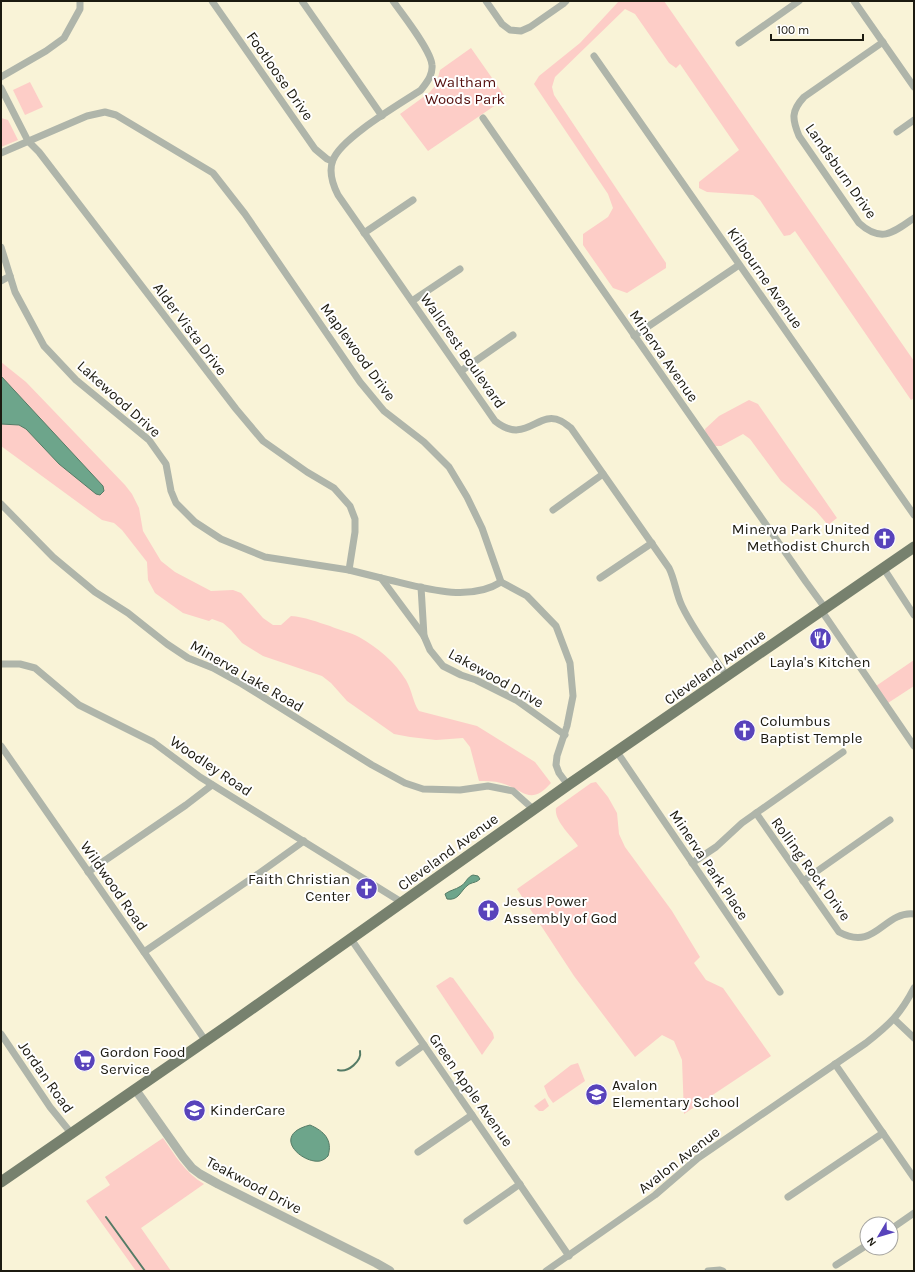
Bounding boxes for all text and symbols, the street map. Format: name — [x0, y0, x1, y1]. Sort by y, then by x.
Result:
scale bar — [771, 16, 863, 42]
text: 100 m — [777, 23, 809, 37]
street label: Footloose Drive — [243, 28, 317, 124]
park label: Waltham Woods Park — [425, 73, 505, 108]
street label: Landsburn Drive — [801, 120, 881, 222]
street label: Kilbourne Avenue — [723, 224, 807, 332]
street label: Alder Vista Drive — [149, 279, 231, 379]
street label: Wallcrest Boulevard — [417, 290, 509, 412]
street label: Maplewood Drive — [317, 300, 399, 404]
street label: Minerva Avenue — [626, 307, 702, 405]
street label: Lakewood Drive — [74, 357, 164, 441]
place label: Minerva Park United Methodist Church — [732, 520, 870, 555]
church icon: Minerva Park United Methodist Church — [872, 525, 898, 551]
street label: Cleveland Avenue — [661, 625, 769, 709]
restaurant icon: Layla's Kitchen — [807, 626, 833, 652]
street label: Minerva Lake Road — [187, 636, 307, 716]
street label: Lakewood Drive — [445, 644, 547, 712]
place label: Layla's Kitchen — [770, 653, 870, 671]
place label: Columbus Baptist Temple — [760, 712, 862, 747]
church icon: Columbus Baptist Temple — [731, 717, 757, 743]
street label: Woodley Road — [167, 732, 255, 800]
street label: Minerva Park Place — [665, 807, 753, 923]
street label: Cleveland Avenue — [394, 810, 502, 894]
street label: Rolling Rock Drive — [767, 814, 855, 924]
street label: Wildwood Road — [76, 838, 152, 934]
place label: Faith Christian Center — [248, 870, 351, 905]
church icon: Faith Christian Center — [353, 875, 379, 901]
place label: Jesus Power Assembly of God — [504, 892, 617, 927]
church icon: Jesus Power Assembly of God — [475, 897, 501, 923]
street label: Green Apple Avenue — [425, 1030, 517, 1150]
street label: Jordan Road — [15, 1037, 77, 1117]
place label: Gordon Food Service — [100, 1043, 186, 1078]
supermarket icon: Gordon Food Service — [72, 1048, 98, 1074]
place label: Avalon Elementary School — [612, 1076, 739, 1111]
school or university icon: Avalon Elementary School — [583, 1081, 609, 1107]
school or university icon: KinderCare — [181, 1097, 207, 1123]
place label: KinderCare — [210, 1101, 285, 1119]
street label: Avalon Avenue — [635, 1123, 723, 1197]
street label: Teakwood Drive — [203, 1152, 305, 1218]
north arrow — [859, 1216, 899, 1256]
text: N — [864, 1235, 879, 1249]

